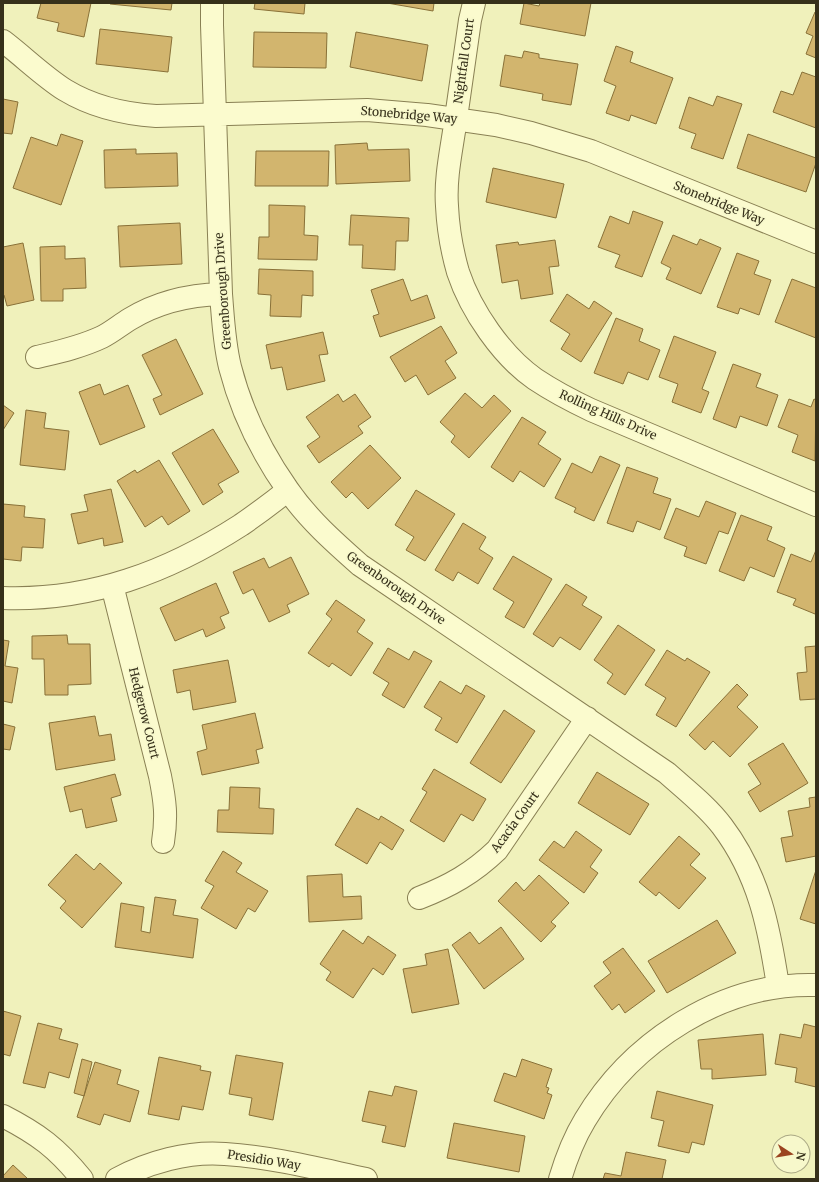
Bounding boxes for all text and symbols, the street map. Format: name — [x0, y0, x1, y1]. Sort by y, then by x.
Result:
street label: Nightfall Court — [450, 17, 477, 105]
street label: Stonebridge Way — [360, 103, 458, 126]
street label: Stonebridge Way — [671, 177, 767, 228]
street label: Greenborough Drive — [211, 232, 234, 350]
street label: Rolling Hills Drive — [557, 386, 659, 443]
street label: Greenborough Drive — [344, 548, 449, 627]
street label: Hedgerow Court — [126, 666, 163, 760]
street label: Acacia Court — [487, 788, 542, 856]
north arrow — [771, 1134, 811, 1174]
street label: Presidio Way — [226, 1146, 302, 1173]
text: N — [793, 1150, 809, 1162]

